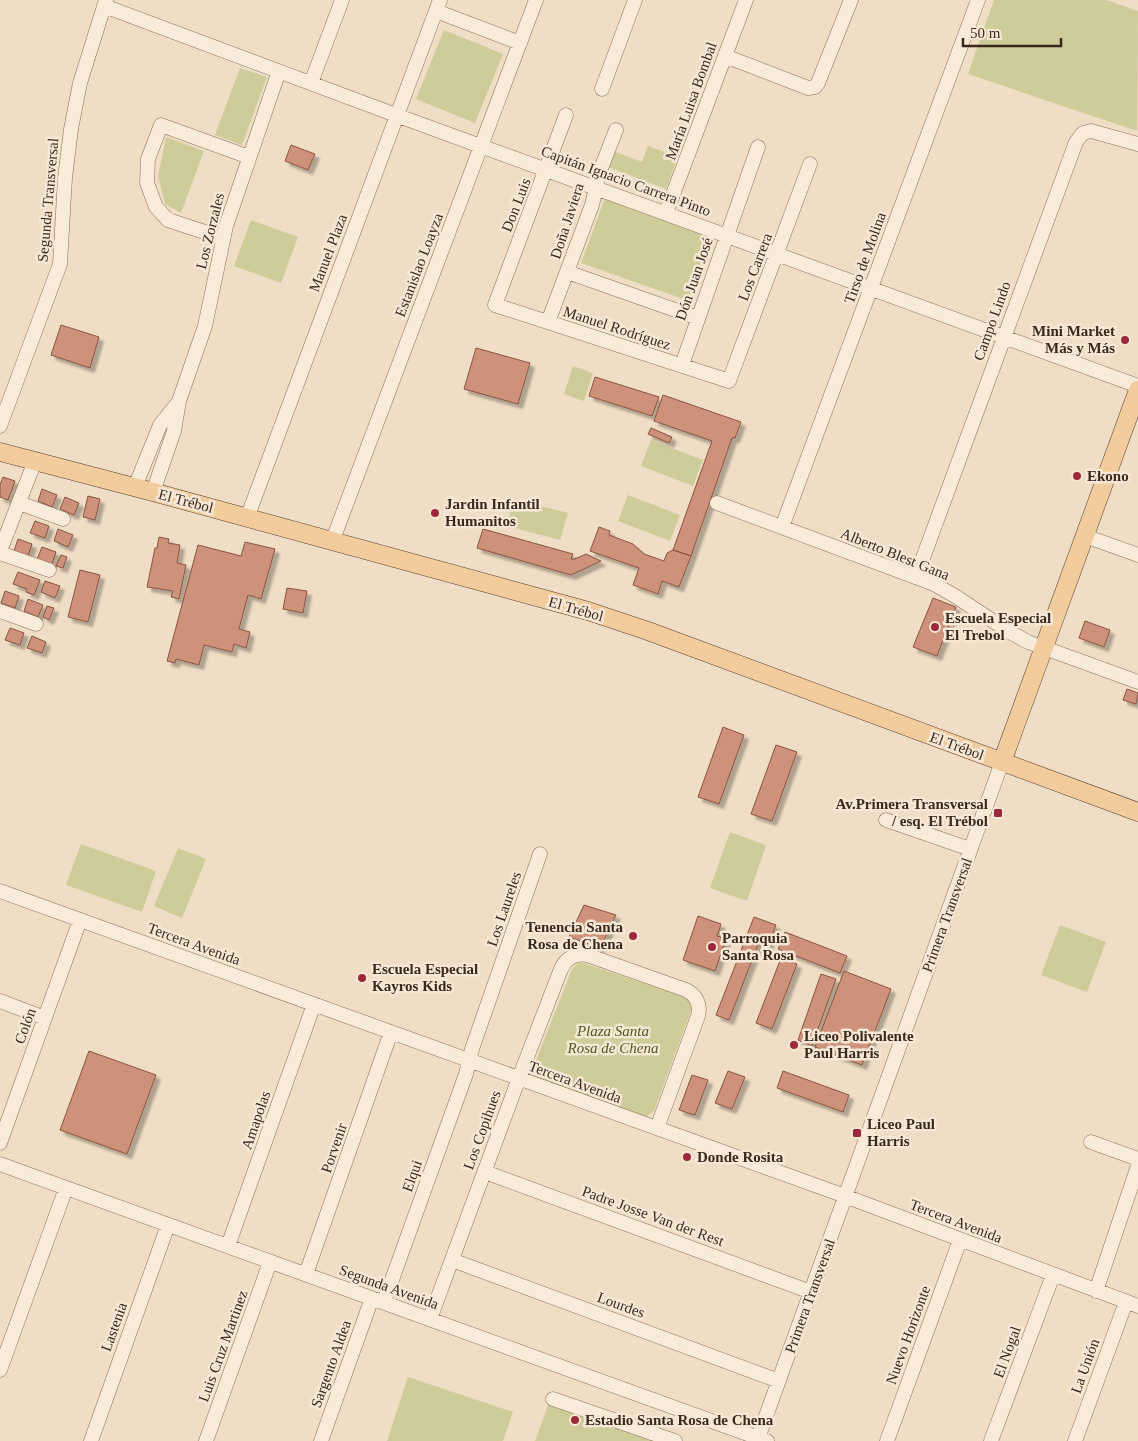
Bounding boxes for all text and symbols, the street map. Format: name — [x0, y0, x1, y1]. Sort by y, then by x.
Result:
scale bar — [963, 15, 1060, 47]
text: 50 m — [970, 25, 1001, 41]
street label: María Luisa Bombal — [662, 40, 720, 162]
street label: Segunda Transversal — [35, 137, 61, 263]
street label: Capitán Ignacio Carrera Pinto — [539, 143, 713, 219]
street label: Don Luis — [498, 176, 534, 234]
street label: Doña Javiera — [547, 181, 587, 261]
street label: Los Zorzales — [193, 191, 227, 271]
street label: Tirso de Molina — [841, 210, 889, 306]
street label: Estanislao Loayza — [392, 211, 446, 319]
street label: Manuel Plaza — [306, 212, 350, 294]
street label: Los Carrera — [735, 231, 775, 303]
street label: Dón Juan José — [672, 235, 716, 323]
street label: Campo Lindo — [970, 279, 1014, 363]
street label: Manuel Rodríguez — [561, 303, 673, 353]
place label: Mini Market Más y Más — [1032, 323, 1115, 356]
marker: Mini Market Más y Más — [1119, 334, 1131, 346]
place label: Ekono — [1087, 468, 1129, 484]
marker: Ekono — [1071, 470, 1083, 482]
street label: El Trébol — [157, 486, 215, 516]
place label: Jardin Infantil Humanitos — [445, 496, 540, 529]
marker: Jardin Infantil Humanitos — [429, 507, 441, 519]
street label: Alberto Blest Gana — [838, 525, 952, 583]
street label: El Trébol — [547, 594, 605, 624]
place label: Escuela Especial El Trebol — [945, 610, 1051, 643]
marker: Escuela Especial El Trebol — [929, 621, 941, 633]
street label: El Trébol — [928, 729, 986, 763]
place label: Av.Primera Transversal / esq. El Trébol — [836, 796, 988, 829]
marker: Av.Primera Transversal / esq. El Trébol — [992, 807, 1004, 819]
street label: Primera Transversal — [919, 856, 975, 974]
street label: Los Laureles — [484, 869, 524, 948]
place label: Tenencia Santa Rosa de Chena — [526, 919, 623, 952]
street label: Tercera Avenida — [146, 920, 243, 968]
marker: Tenencia Santa Rosa de Chena — [627, 930, 639, 942]
place label: Parroquia Santa Rosa — [722, 930, 795, 963]
marker: Parroquia Santa Rosa — [706, 941, 718, 953]
place label: Escuela Especial Kayros Kids — [372, 961, 478, 994]
marker: Escuela Especial Kayros Kids — [356, 972, 368, 984]
street label: Colón — [11, 1006, 39, 1046]
park label: Plaza Santa Rosa de Chena — [567, 1023, 658, 1056]
place label: Liceo Polivalente Paul Harris — [804, 1028, 914, 1061]
marker: Liceo Polivalente Paul Harris — [788, 1039, 800, 1051]
street label: Tercera Avenida — [527, 1058, 624, 1106]
street label: Amapolas — [239, 1088, 274, 1151]
street label: Los Copihues — [460, 1088, 504, 1172]
place label: Liceo Paul Harris — [867, 1116, 935, 1149]
street label: Porvenir — [318, 1121, 350, 1175]
marker: Liceo Paul Harris — [851, 1127, 863, 1139]
place label: Donde Rosita — [697, 1149, 784, 1165]
marker: Donde Rosita — [681, 1151, 693, 1163]
street label: Elqui — [399, 1158, 425, 1194]
street label: Padre Josse Van der Rest — [580, 1183, 727, 1249]
street label: Tercera Avenida — [908, 1196, 1005, 1246]
street label: Primera Transversal — [782, 1237, 838, 1355]
street label: Segunda Avenida — [337, 1262, 441, 1312]
street label: Nuevo Horizonte — [883, 1283, 933, 1386]
street label: Luis Cruz Martinez — [195, 1288, 251, 1404]
street label: Lourdes — [595, 1289, 647, 1321]
street label: Lastenia — [98, 1300, 130, 1354]
street label: Sargento Aldea — [308, 1318, 354, 1410]
street label: El Nogal — [990, 1324, 1024, 1380]
street label: La Unión — [1068, 1336, 1102, 1396]
place label: Estadio Santa Rosa de Chena — [585, 1412, 774, 1428]
marker: Estadio Santa Rosa de Chena — [569, 1414, 581, 1426]

